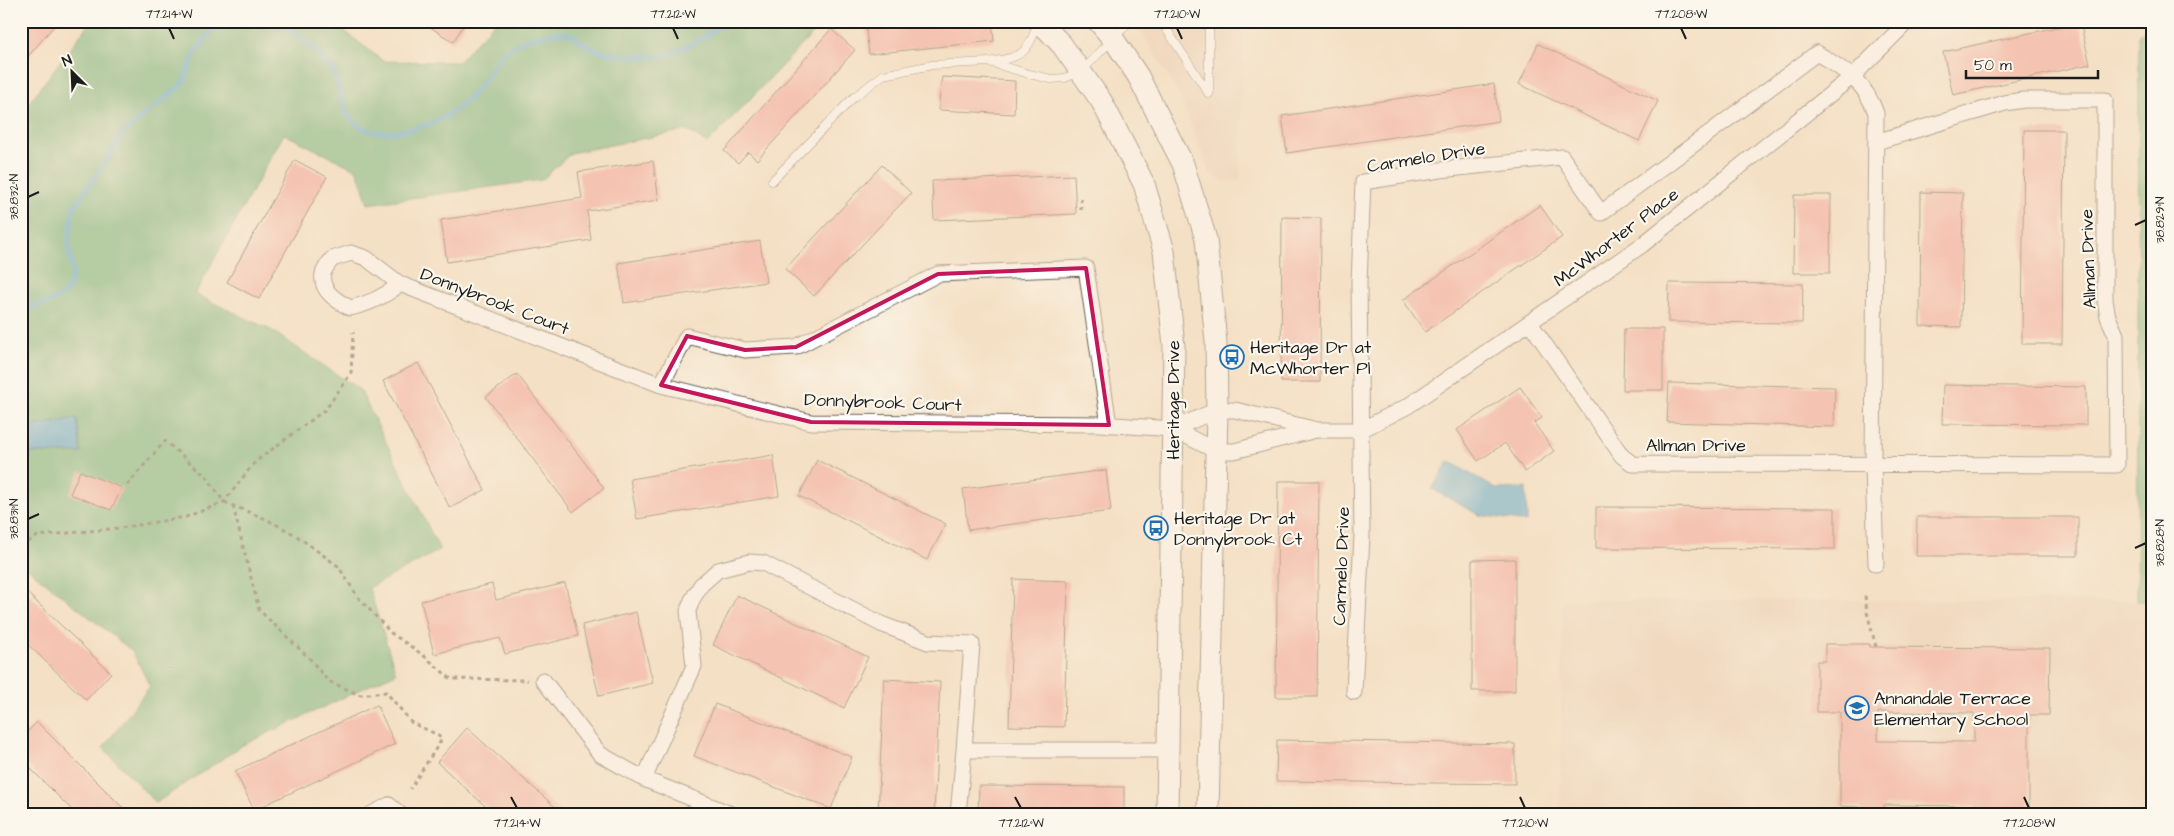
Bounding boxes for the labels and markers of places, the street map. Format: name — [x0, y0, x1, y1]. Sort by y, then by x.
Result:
place label: Heritage Dr at McWhorter Pl — [1250, 335, 1372, 381]
bus stop icon: Heritage Dr at McWhorter Pl — [1219, 344, 1245, 370]
place label: Heritage Dr at Donnybrook Ct — [1174, 506, 1303, 553]
bus stop icon: Heritage Dr at Donnybrook Ct — [1143, 515, 1169, 541]
place label: Annandale Terrace Elementary School — [1874, 686, 2031, 733]
school or university icon: Annandale Terrace Elementary School — [1844, 695, 1870, 721]

